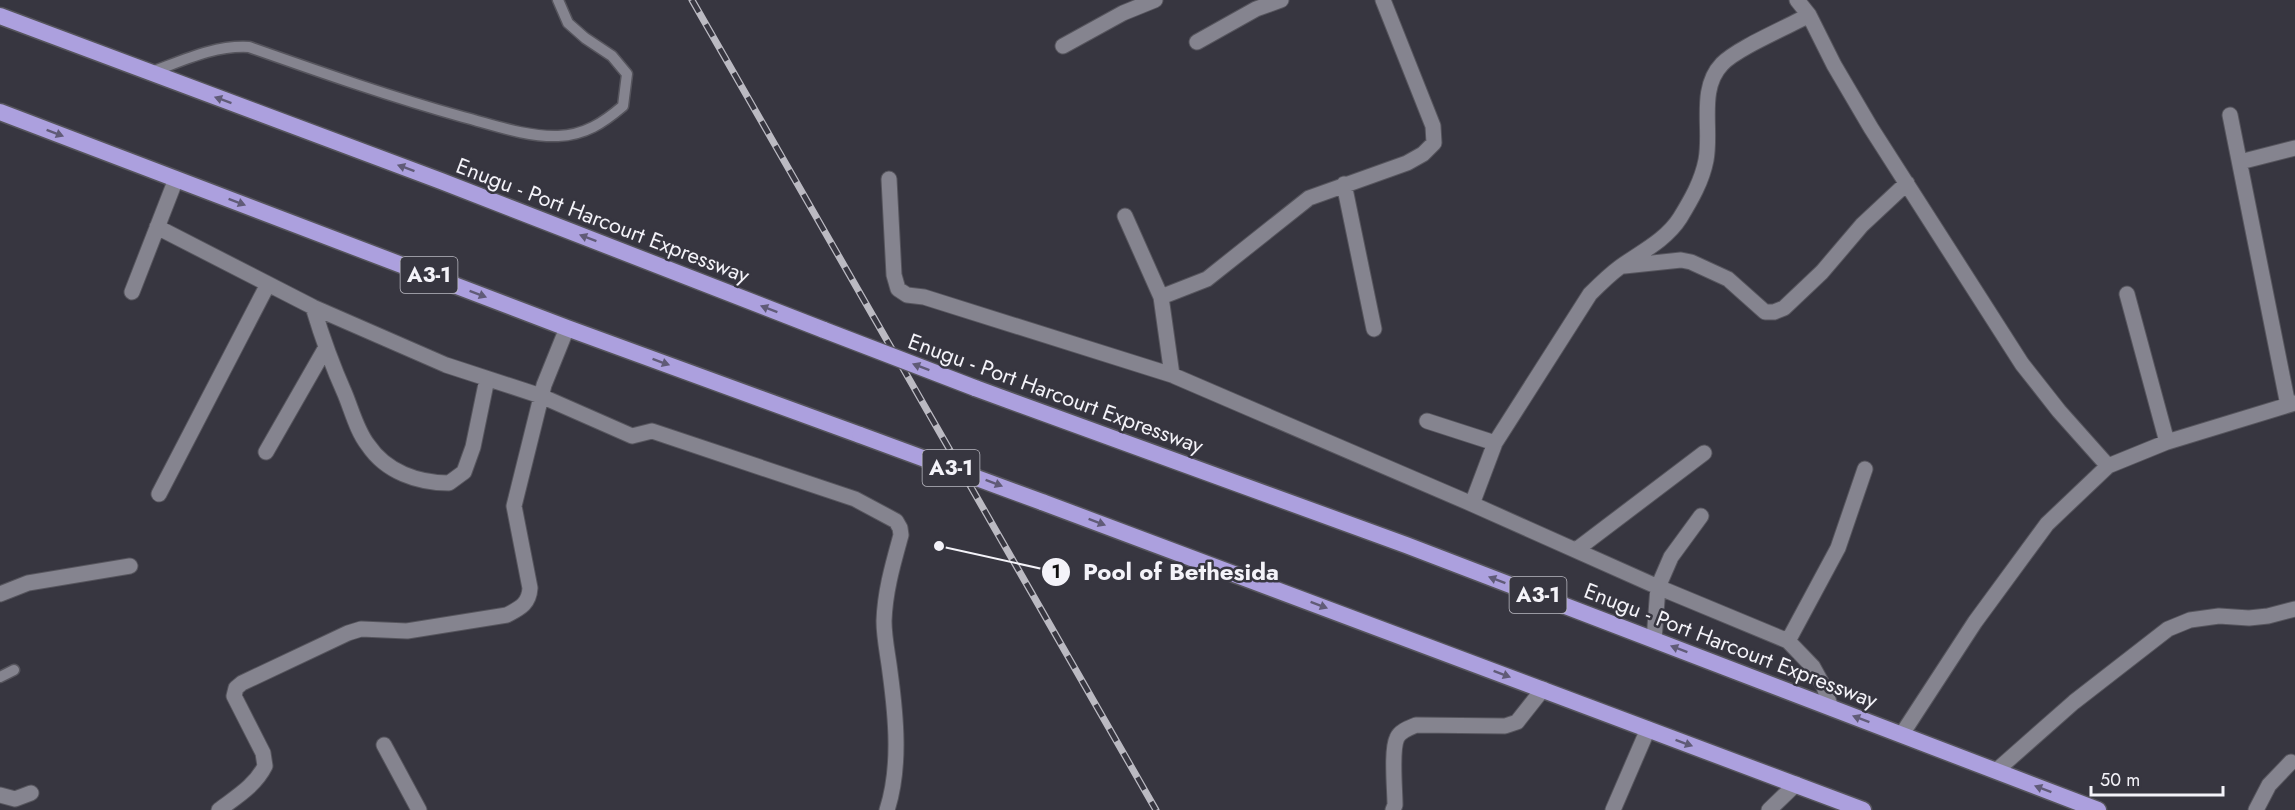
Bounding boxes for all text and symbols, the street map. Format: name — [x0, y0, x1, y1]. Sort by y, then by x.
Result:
one-way arrow — [214, 95, 232, 105]
one-way arrow — [46, 129, 64, 138]
street label: Enugu - Port Harcourt Expressway — [452, 149, 755, 291]
one-way arrow — [396, 163, 414, 173]
one-way arrow — [228, 198, 246, 208]
one-way arrow — [578, 233, 596, 243]
road number: A3-1 — [400, 257, 458, 293]
one-way arrow — [469, 290, 487, 299]
one-way arrow — [760, 304, 778, 314]
street label: Enugu - Port Harcourt Expressway — [904, 325, 1208, 462]
one-way arrow — [652, 358, 670, 368]
one-way arrow — [911, 362, 929, 372]
road number: A3-1 — [922, 450, 980, 486]
one-way arrow — [985, 479, 1003, 489]
one-way arrow — [1088, 518, 1106, 527]
callout: Pool of Bethesida — [1041, 551, 1291, 593]
text: Pool of Bethesida — [1083, 554, 1279, 589]
text: 1 — [1051, 559, 1061, 585]
street label: Enugu - Port Harcourt Expressway — [1580, 574, 1883, 716]
one-way arrow — [1488, 575, 1506, 584]
road number: A3-1 — [1510, 577, 1566, 613]
one-way arrow — [1310, 601, 1328, 611]
one-way arrow — [1670, 644, 1688, 654]
one-way arrow — [1493, 669, 1511, 679]
one-way arrow — [1852, 714, 1870, 723]
one-way arrow — [1675, 738, 1693, 748]
scale bar — [2091, 759, 2223, 797]
text: 50 m — [2100, 767, 2140, 793]
one-way arrow — [2034, 783, 2052, 793]

